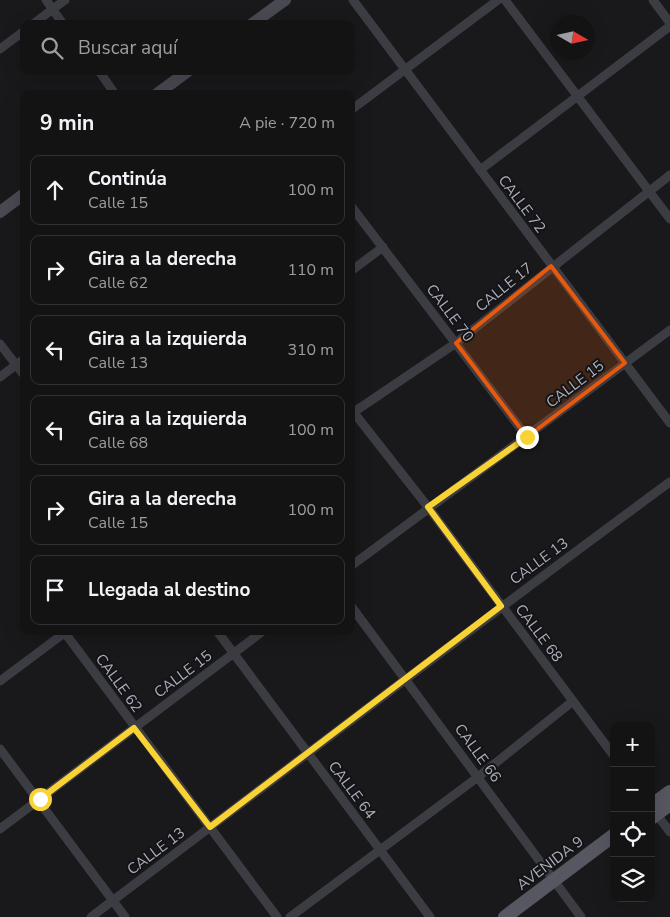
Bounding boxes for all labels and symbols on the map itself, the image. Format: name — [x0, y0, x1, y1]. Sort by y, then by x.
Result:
north arrow — [550, 15, 595, 60]
street label: CALLE 72 — [494, 171, 550, 237]
street label: CALLE 17 — [471, 258, 537, 316]
street label: CALLE 70 — [422, 280, 478, 346]
street label: CALLE 15 — [542, 356, 608, 412]
route end — [516, 426, 539, 449]
street label: CALLE 13 — [506, 533, 572, 589]
street label: CALLE 68 — [511, 600, 567, 666]
street label: CALLE 15 — [150, 646, 216, 702]
street label: CALLE 62 — [91, 650, 147, 716]
street label: CALLE 66 — [450, 720, 506, 786]
street label: CALLE 64 — [324, 757, 380, 823]
route start — [29, 788, 52, 811]
street label: CALLE 13 — [123, 823, 189, 879]
street label: AVENIDA 9 — [512, 831, 588, 895]

